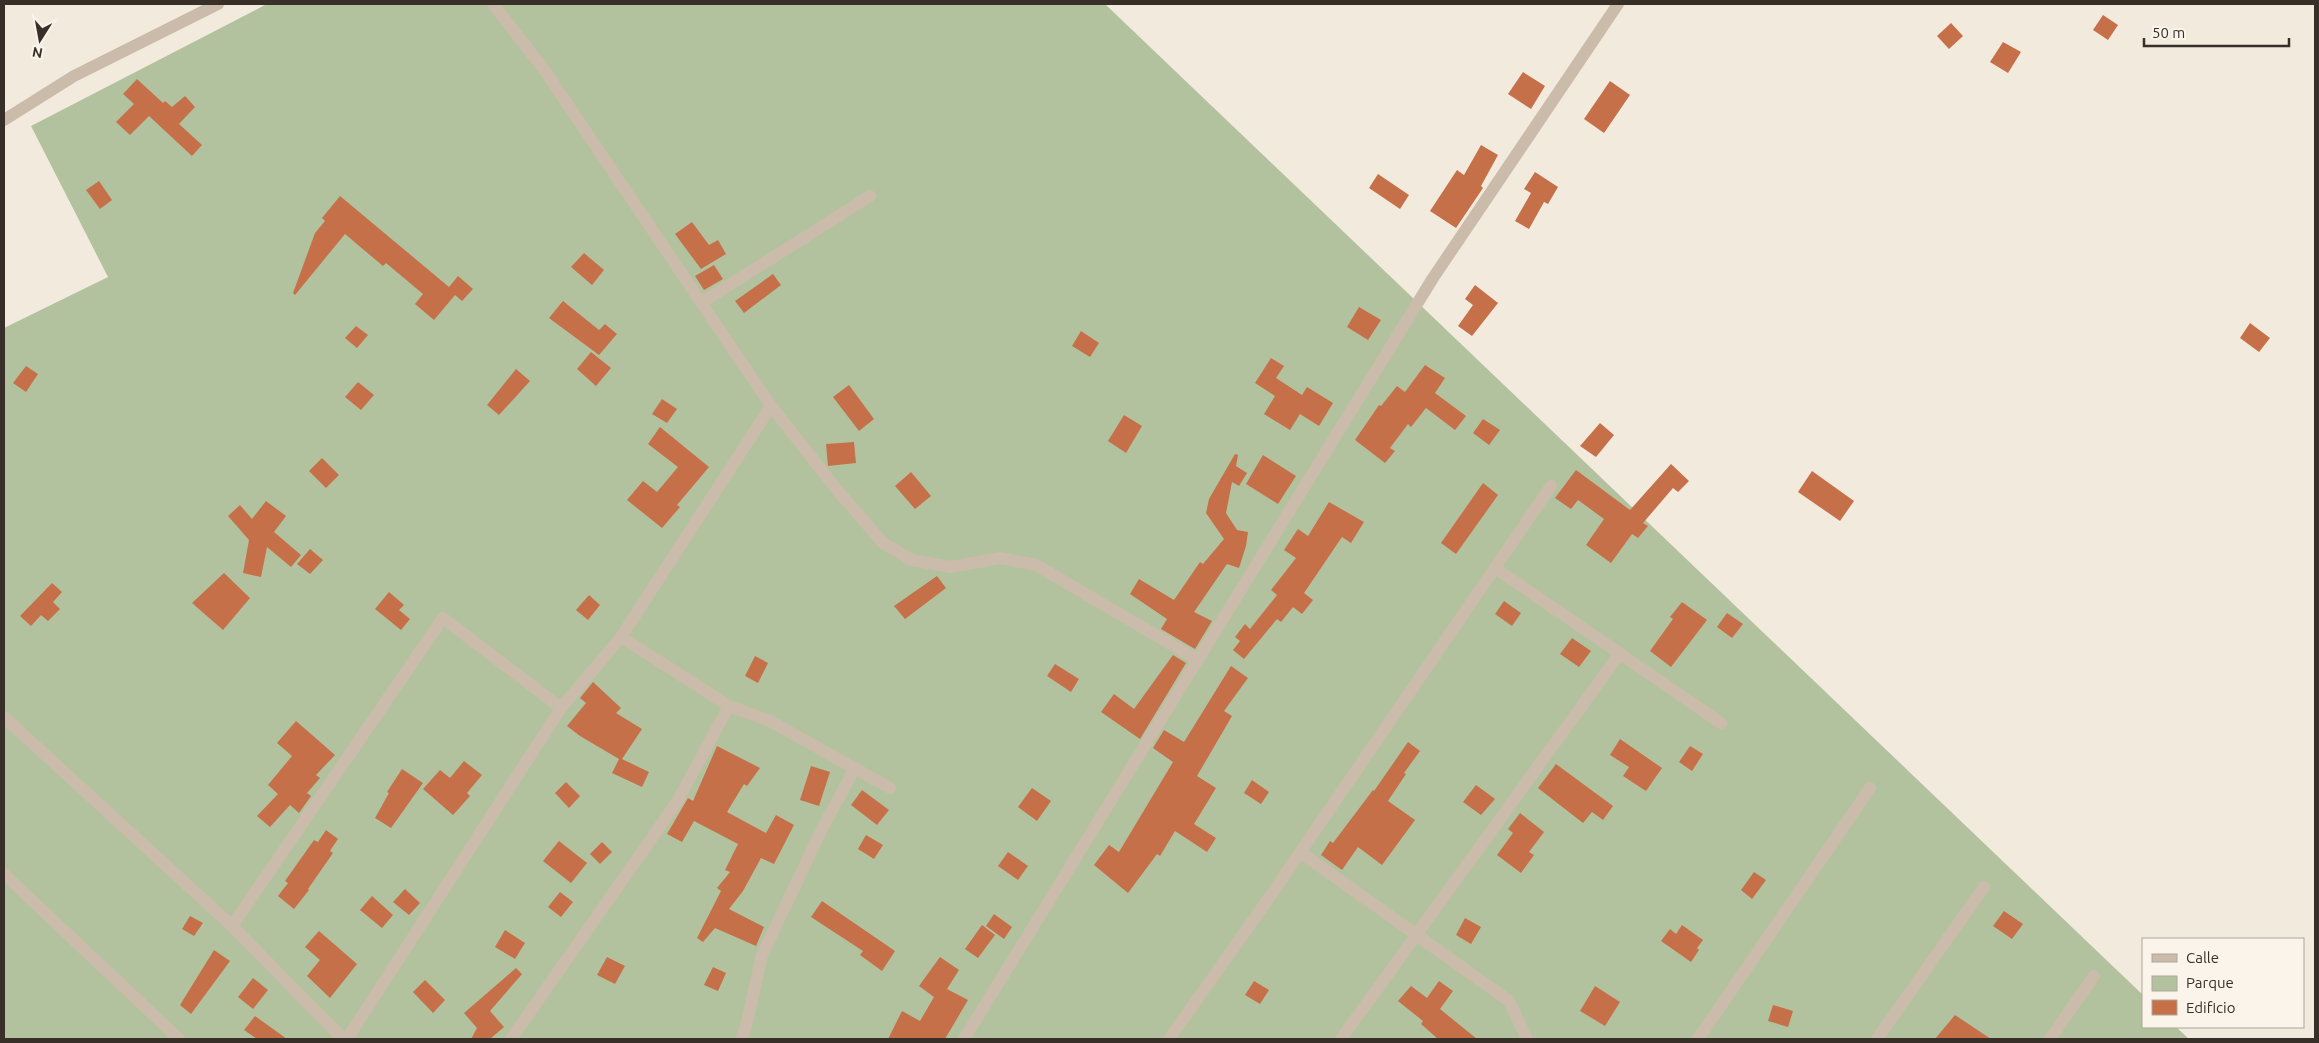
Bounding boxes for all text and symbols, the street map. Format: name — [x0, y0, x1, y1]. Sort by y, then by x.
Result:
north arrow — [15, 15, 65, 65]
scale bar — [2144, 15, 2289, 47]
text: 50 m — [2152, 24, 2185, 41]
text: N — [31, 44, 44, 62]
legend — [2142, 938, 2304, 1028]
text: Calle — [2186, 949, 2219, 966]
text: Parque — [2186, 974, 2234, 991]
text: Edificio — [2186, 999, 2235, 1016]

